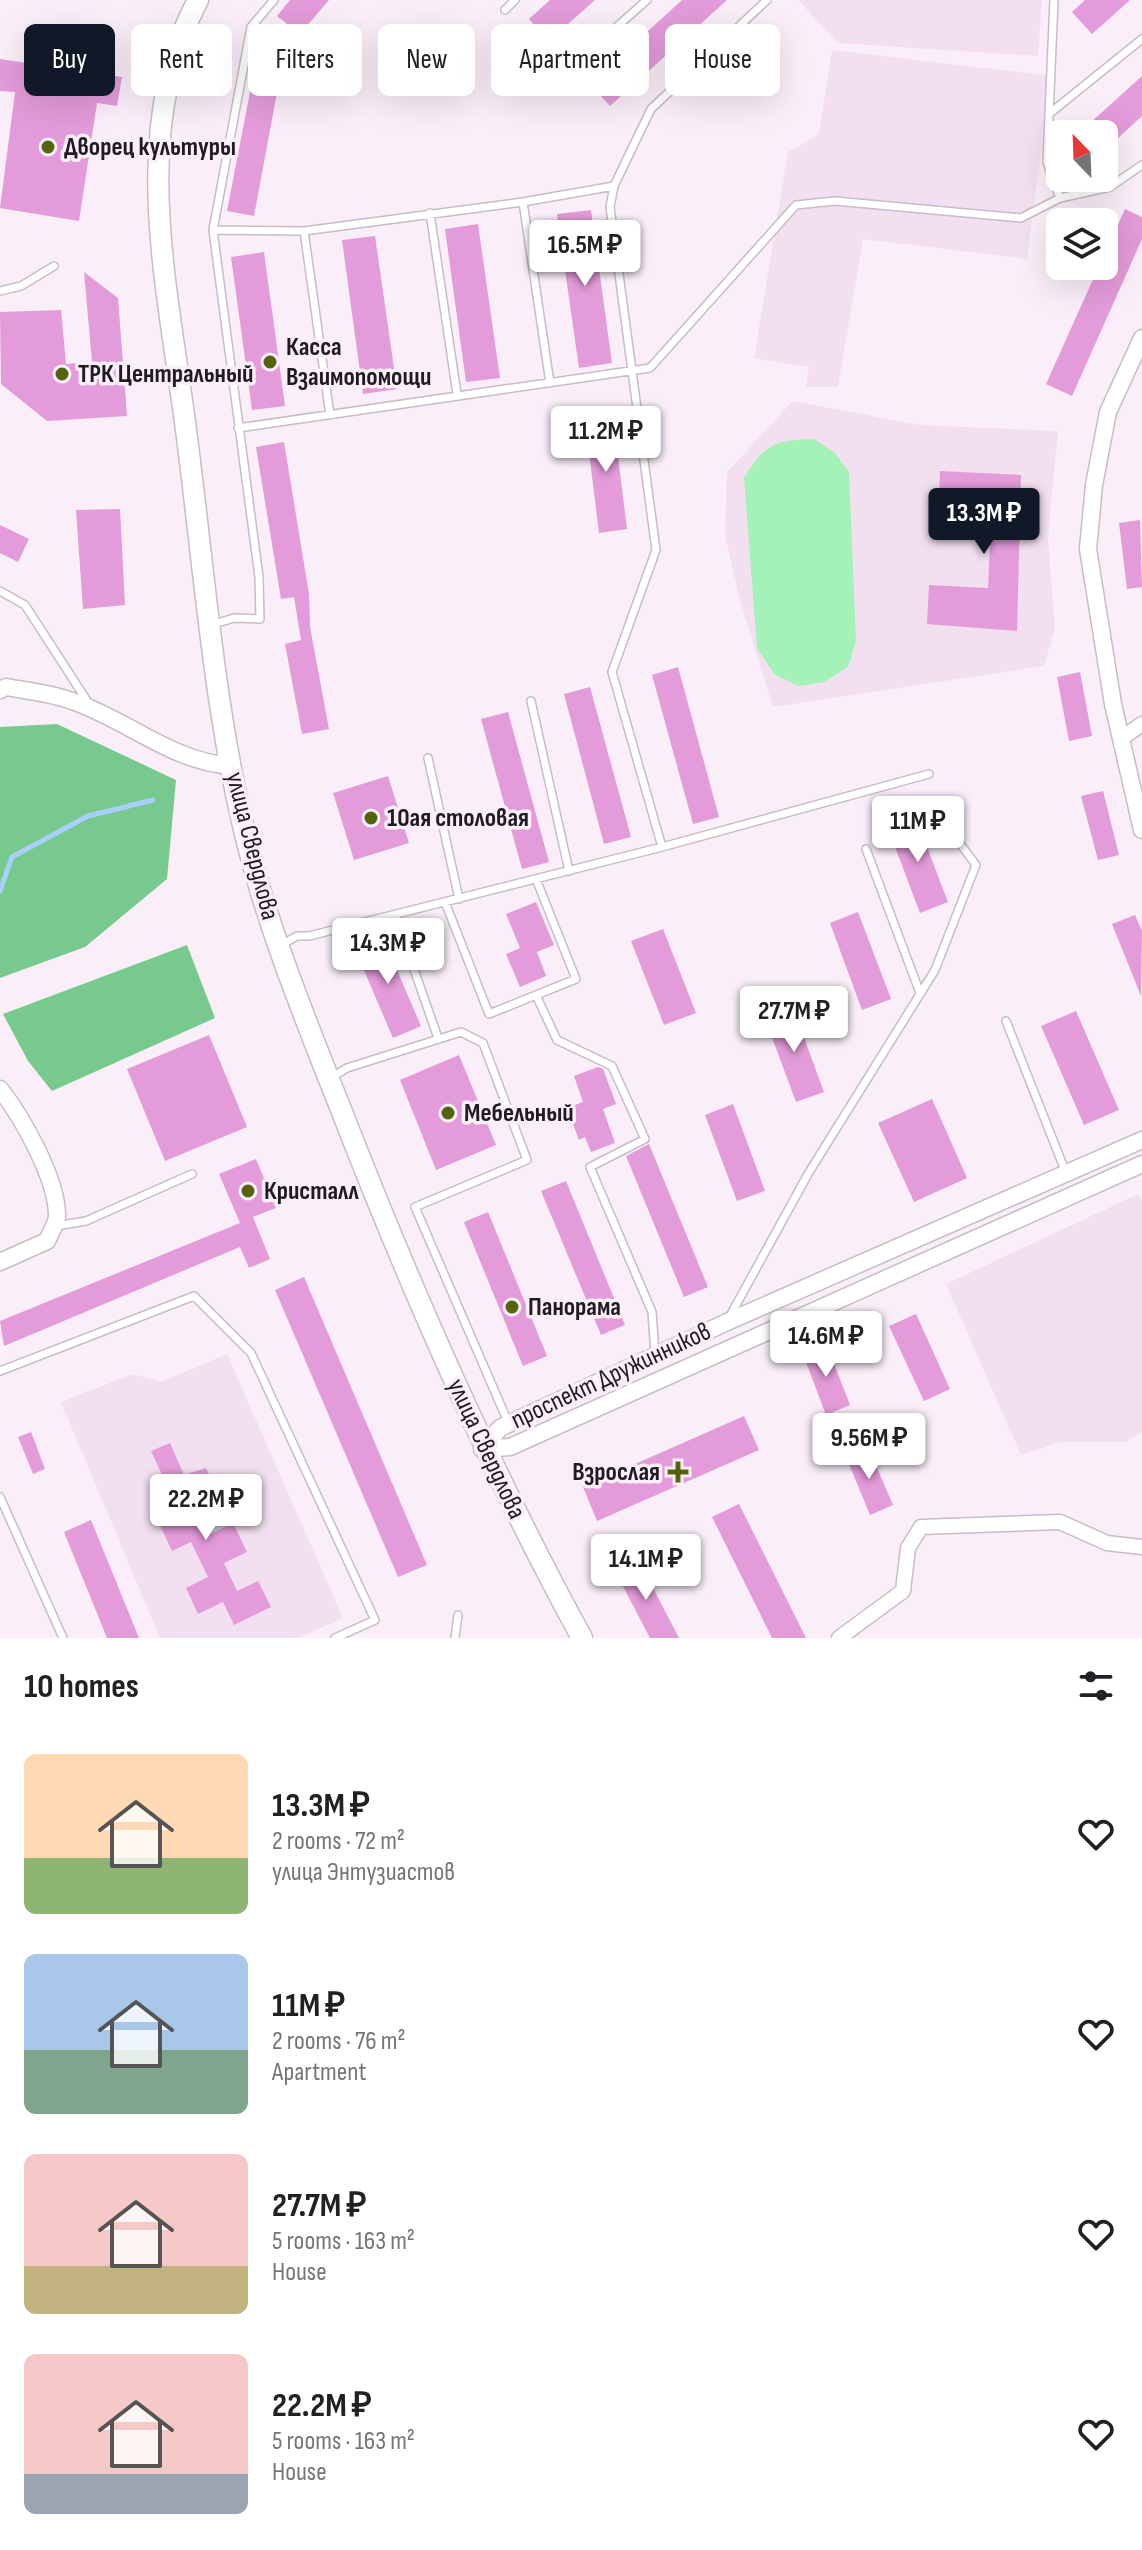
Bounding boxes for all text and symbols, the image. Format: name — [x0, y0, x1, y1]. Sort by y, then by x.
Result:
chip: Buy — [24, 24, 115, 96]
chip: Rent — [131, 24, 232, 96]
chip: Filters — [248, 24, 362, 96]
chip: New — [378, 24, 475, 96]
chip: Apartment — [491, 24, 649, 96]
chip: House — [665, 24, 780, 96]
north arrow — [1046, 120, 1118, 192]
map controls — [1046, 120, 1118, 280]
place label: Дворец культуры — [64, 132, 236, 163]
marker: Дворец культуры — [39, 138, 57, 156]
button: layers — [1046, 208, 1118, 280]
pin: 16.5M ₽ — [511, 220, 659, 288]
text: 16.5M ₽ — [548, 230, 622, 261]
place label: Касса Взаимопомощи — [286, 332, 431, 393]
marker: Касса Взаимопомощи — [261, 353, 279, 371]
place label: ТРК Центральный — [78, 359, 253, 390]
marker: ТРК Центральный — [53, 365, 71, 383]
pin: 11.2M ₽ — [532, 406, 680, 474]
text: 11.2M ₽ — [569, 416, 643, 447]
pin: 13.3M ₽ — [910, 488, 1058, 556]
text: 13.3M ₽ — [946, 498, 1022, 529]
street label: улица Свердлова — [219, 769, 285, 923]
pin: 11M ₽ — [862, 796, 974, 864]
place label: 10ая столовая — [387, 803, 529, 834]
text: 11M ₽ — [890, 806, 946, 837]
marker: 10ая столовая — [362, 809, 380, 827]
pin: 14.3M ₽ — [314, 918, 462, 986]
text: 14.3M ₽ — [350, 928, 426, 959]
pin: 27.7M ₽ — [720, 986, 868, 1054]
text: 27.7M ₽ — [758, 996, 830, 1027]
place label: Мебельный — [464, 1098, 574, 1129]
marker: Мебельный — [439, 1104, 457, 1122]
place label: Кристалл — [264, 1176, 359, 1207]
marker: Кристалл — [239, 1182, 257, 1200]
place label: Панорама — [528, 1292, 621, 1323]
marker: Панорама — [503, 1298, 521, 1316]
pin: 14.6M ₽ — [752, 1311, 900, 1379]
street label: проспект Дружинников — [506, 1316, 716, 1436]
text: 14.6M ₽ — [788, 1321, 864, 1352]
street label: улица Свердлова — [440, 1374, 532, 1524]
pin: 9.56M ₽ — [795, 1413, 943, 1481]
text: 9.56M ₽ — [830, 1423, 908, 1454]
place label: Взрослая — [572, 1457, 660, 1488]
marker: Взрослая — [667, 1461, 689, 1483]
pin: 22.2M ₽ — [132, 1474, 280, 1542]
text: 22.2M ₽ — [168, 1484, 244, 1515]
pin: 14.1M ₽ — [572, 1534, 720, 1602]
text: 14.1M ₽ — [609, 1544, 683, 1575]
icon: filters — [1074, 1664, 1118, 1708]
text: 10 homes — [24, 1666, 139, 1707]
text: 13.3M ₽ — [272, 1785, 370, 1826]
icon: home — [88, 1786, 184, 1882]
icon: heart — [1074, 1812, 1118, 1856]
text: 2 rooms · 72 m² — [272, 1826, 405, 1857]
text: улица Энтузиастов — [272, 1857, 455, 1888]
text: 11M ₽ — [272, 1985, 345, 2026]
icon: home — [88, 1986, 184, 2082]
icon: heart — [1074, 2012, 1118, 2056]
text: 2 rooms · 76 m² — [272, 2026, 406, 2057]
text: Apartment — [272, 2057, 366, 2088]
text: 27.7M ₽ — [272, 2185, 366, 2226]
icon: home — [88, 2186, 184, 2282]
icon: heart — [1074, 2212, 1118, 2256]
text: 5 rooms · 163 m² — [272, 2226, 415, 2257]
text: House — [272, 2257, 327, 2288]
text: 22.2M ₽ — [272, 2385, 372, 2426]
icon: home — [88, 2386, 184, 2482]
icon: heart — [1074, 2412, 1118, 2456]
text: 5 rooms · 163 m² — [272, 2426, 415, 2457]
text: House — [272, 2457, 327, 2488]

